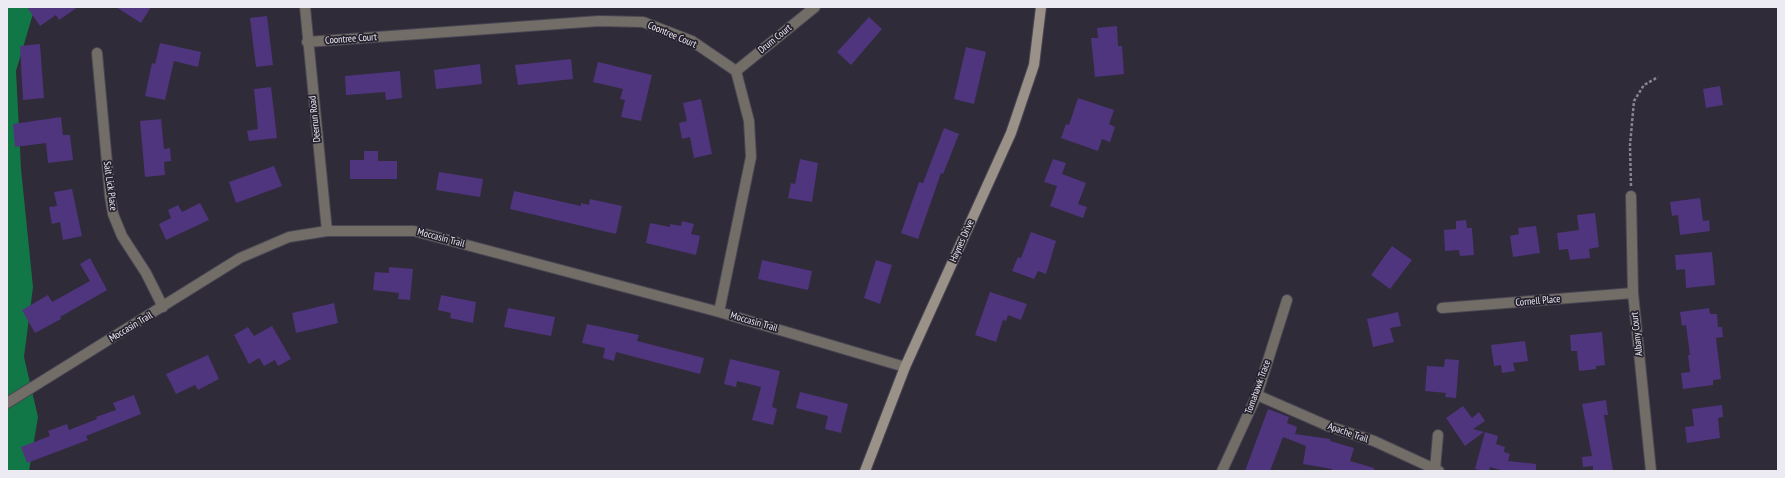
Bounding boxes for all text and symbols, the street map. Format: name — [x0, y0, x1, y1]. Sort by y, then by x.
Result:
street label: Coontree Court — [646, 19, 698, 51]
street label: Drum Court — [756, 22, 794, 56]
street label: Coontree Court — [325, 31, 377, 47]
street label: Deerrun Road — [307, 95, 323, 143]
street label: Salt Lick Place — [101, 161, 119, 211]
street label: Haynes Drive — [947, 218, 977, 264]
street label: Moccasin Trail — [416, 226, 466, 250]
street label: Cornell Place — [1515, 293, 1561, 309]
street label: Moccasin Trail — [107, 309, 155, 345]
street label: Moccasin Trail — [729, 310, 779, 334]
street label: Albany Court — [1629, 311, 1645, 357]
street label: Tomahawk Trace — [1243, 358, 1273, 416]
street label: Apache Trail — [1326, 420, 1370, 446]

